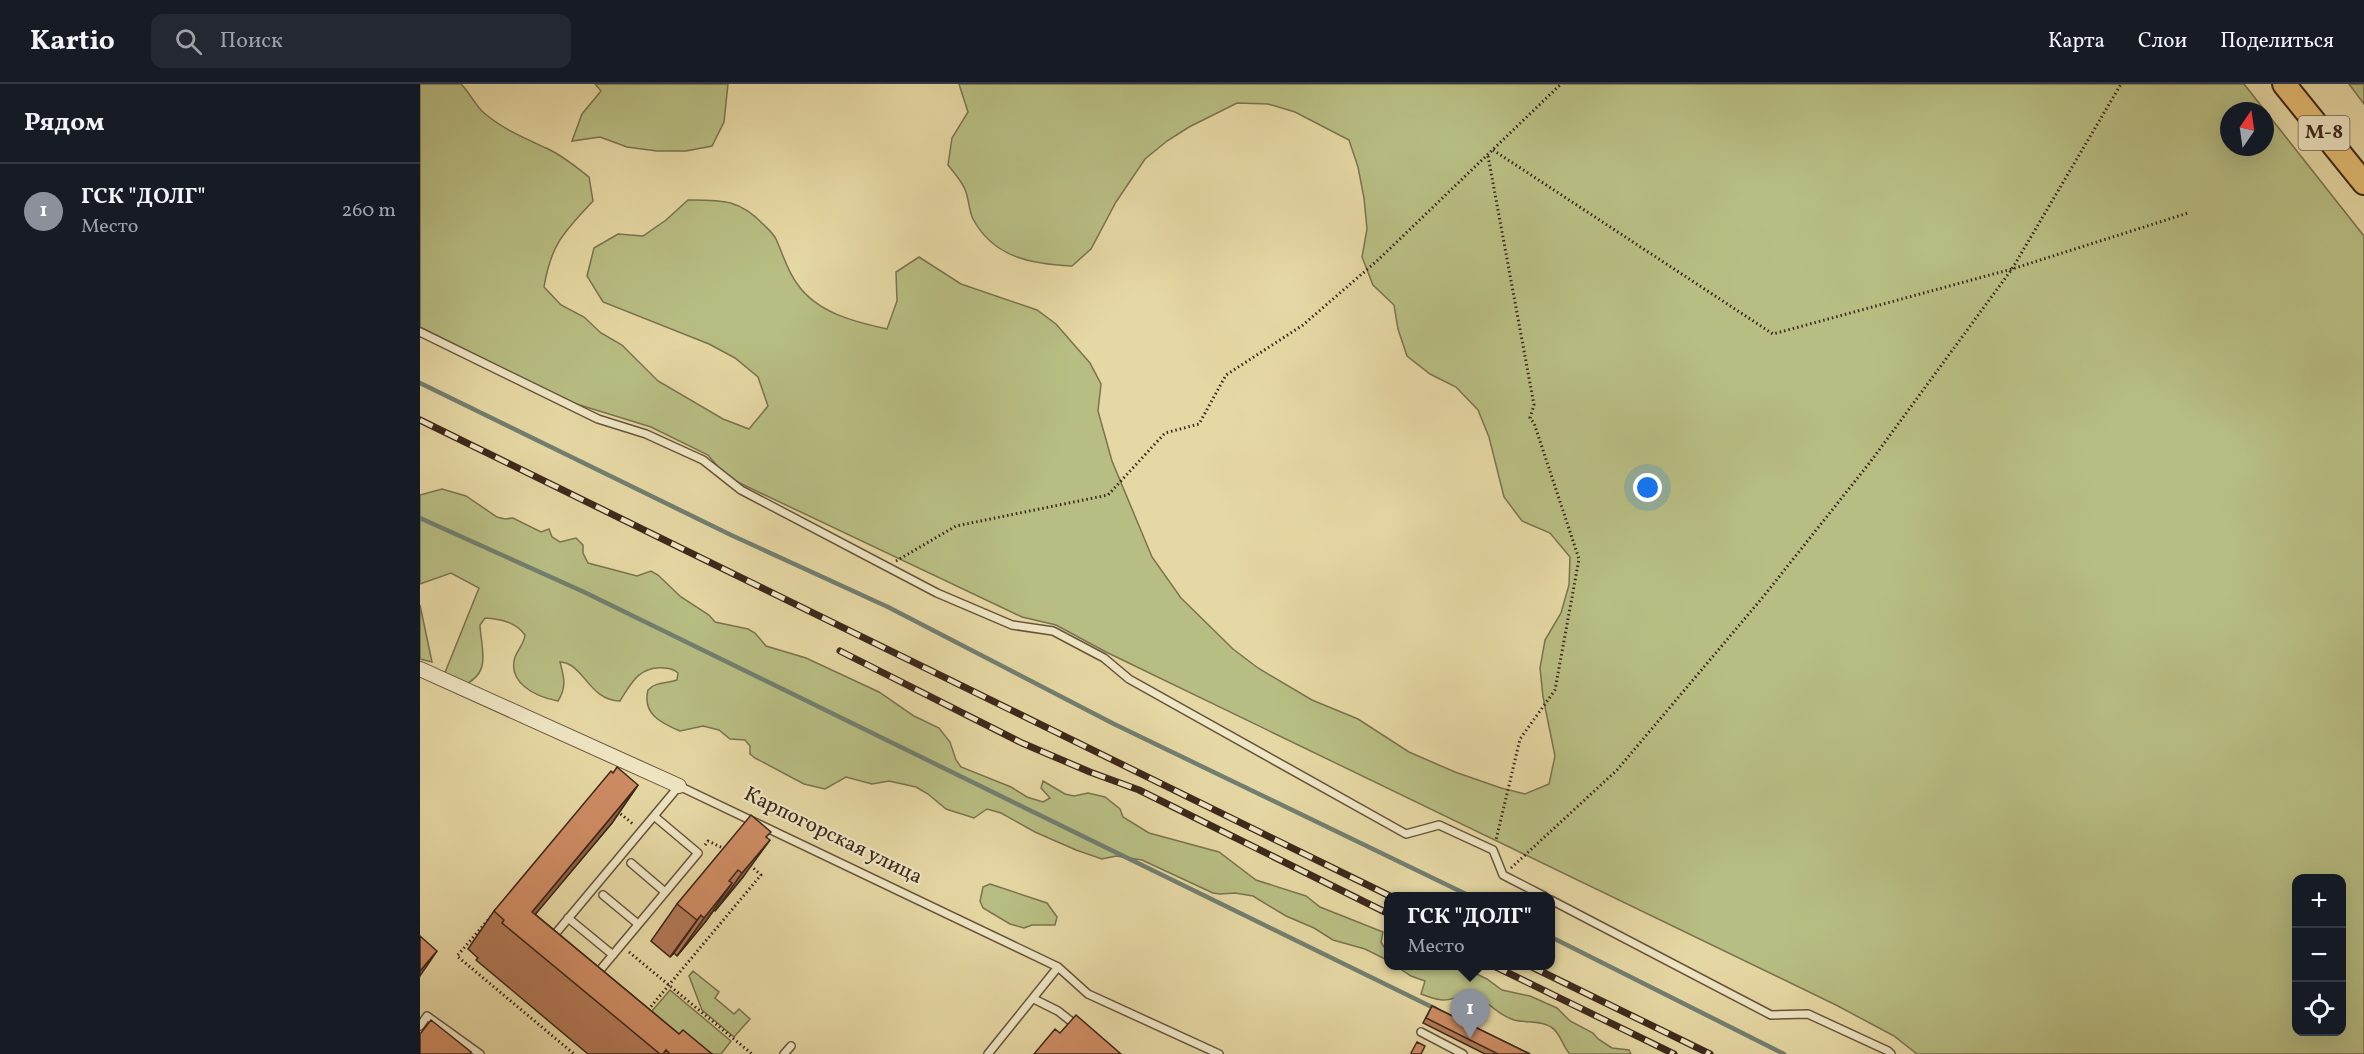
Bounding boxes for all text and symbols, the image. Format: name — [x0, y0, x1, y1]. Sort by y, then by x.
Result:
search box — [151, 14, 571, 68]
text: Kartio — [30, 22, 115, 61]
icon: search — [172, 25, 205, 58]
text: Поиск — [220, 26, 283, 57]
text: Карта — [2048, 27, 2105, 56]
text: Слои — [2138, 27, 2187, 56]
text: Поделиться — [2220, 27, 2334, 56]
north arrow — [2220, 102, 2274, 156]
text: Рядом — [24, 105, 104, 141]
road number: М-8 — [2298, 116, 2350, 150]
text: ГСК "ДОЛГ" — [81, 182, 206, 213]
text: 1 — [39, 197, 48, 225]
text: 260 m — [341, 197, 396, 225]
text: Место — [81, 213, 138, 241]
your location — [1633, 473, 1662, 502]
street label: Карпогорская улица — [739, 780, 927, 892]
map controls — [2292, 874, 2346, 1036]
button: + — [2292, 874, 2346, 928]
popup — [1384, 892, 1555, 970]
text: ГСК "ДОЛГ" — [1407, 902, 1532, 933]
button: − — [2292, 928, 2346, 982]
text: Место — [1407, 933, 1465, 961]
button: locate — [2292, 982, 2346, 1036]
pin: 1 — [1450, 990, 1490, 1039]

